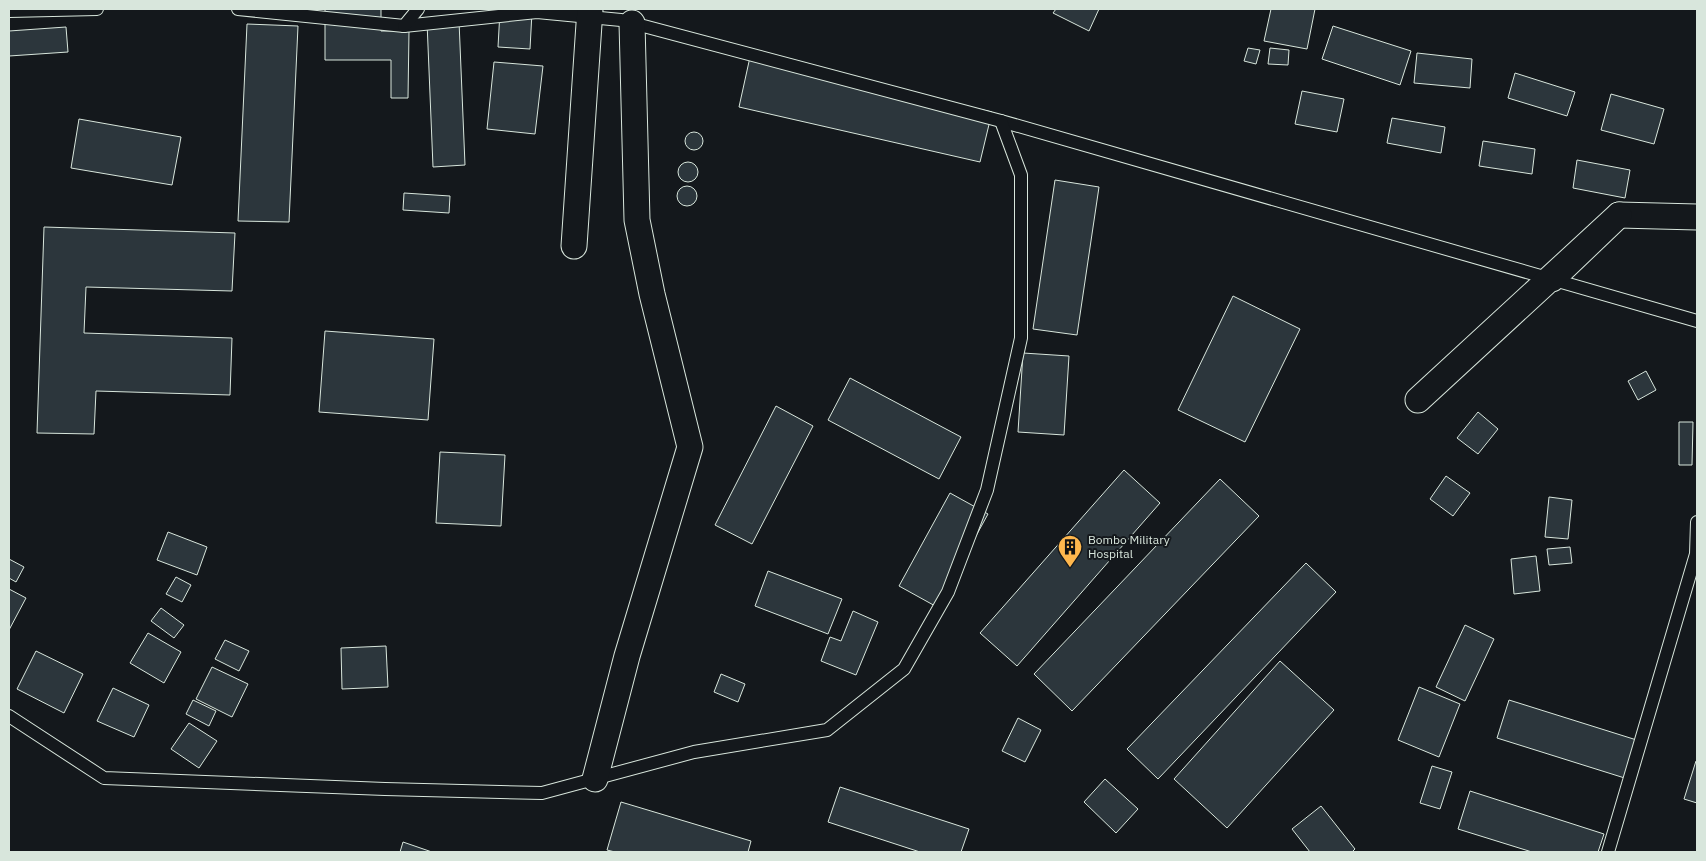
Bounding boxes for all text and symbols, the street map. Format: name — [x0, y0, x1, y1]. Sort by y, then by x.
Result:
place label: Bombo Military Hospital — [1088, 532, 1170, 561]
building icon: Bombo Military Hospital — [1057, 534, 1083, 568]

